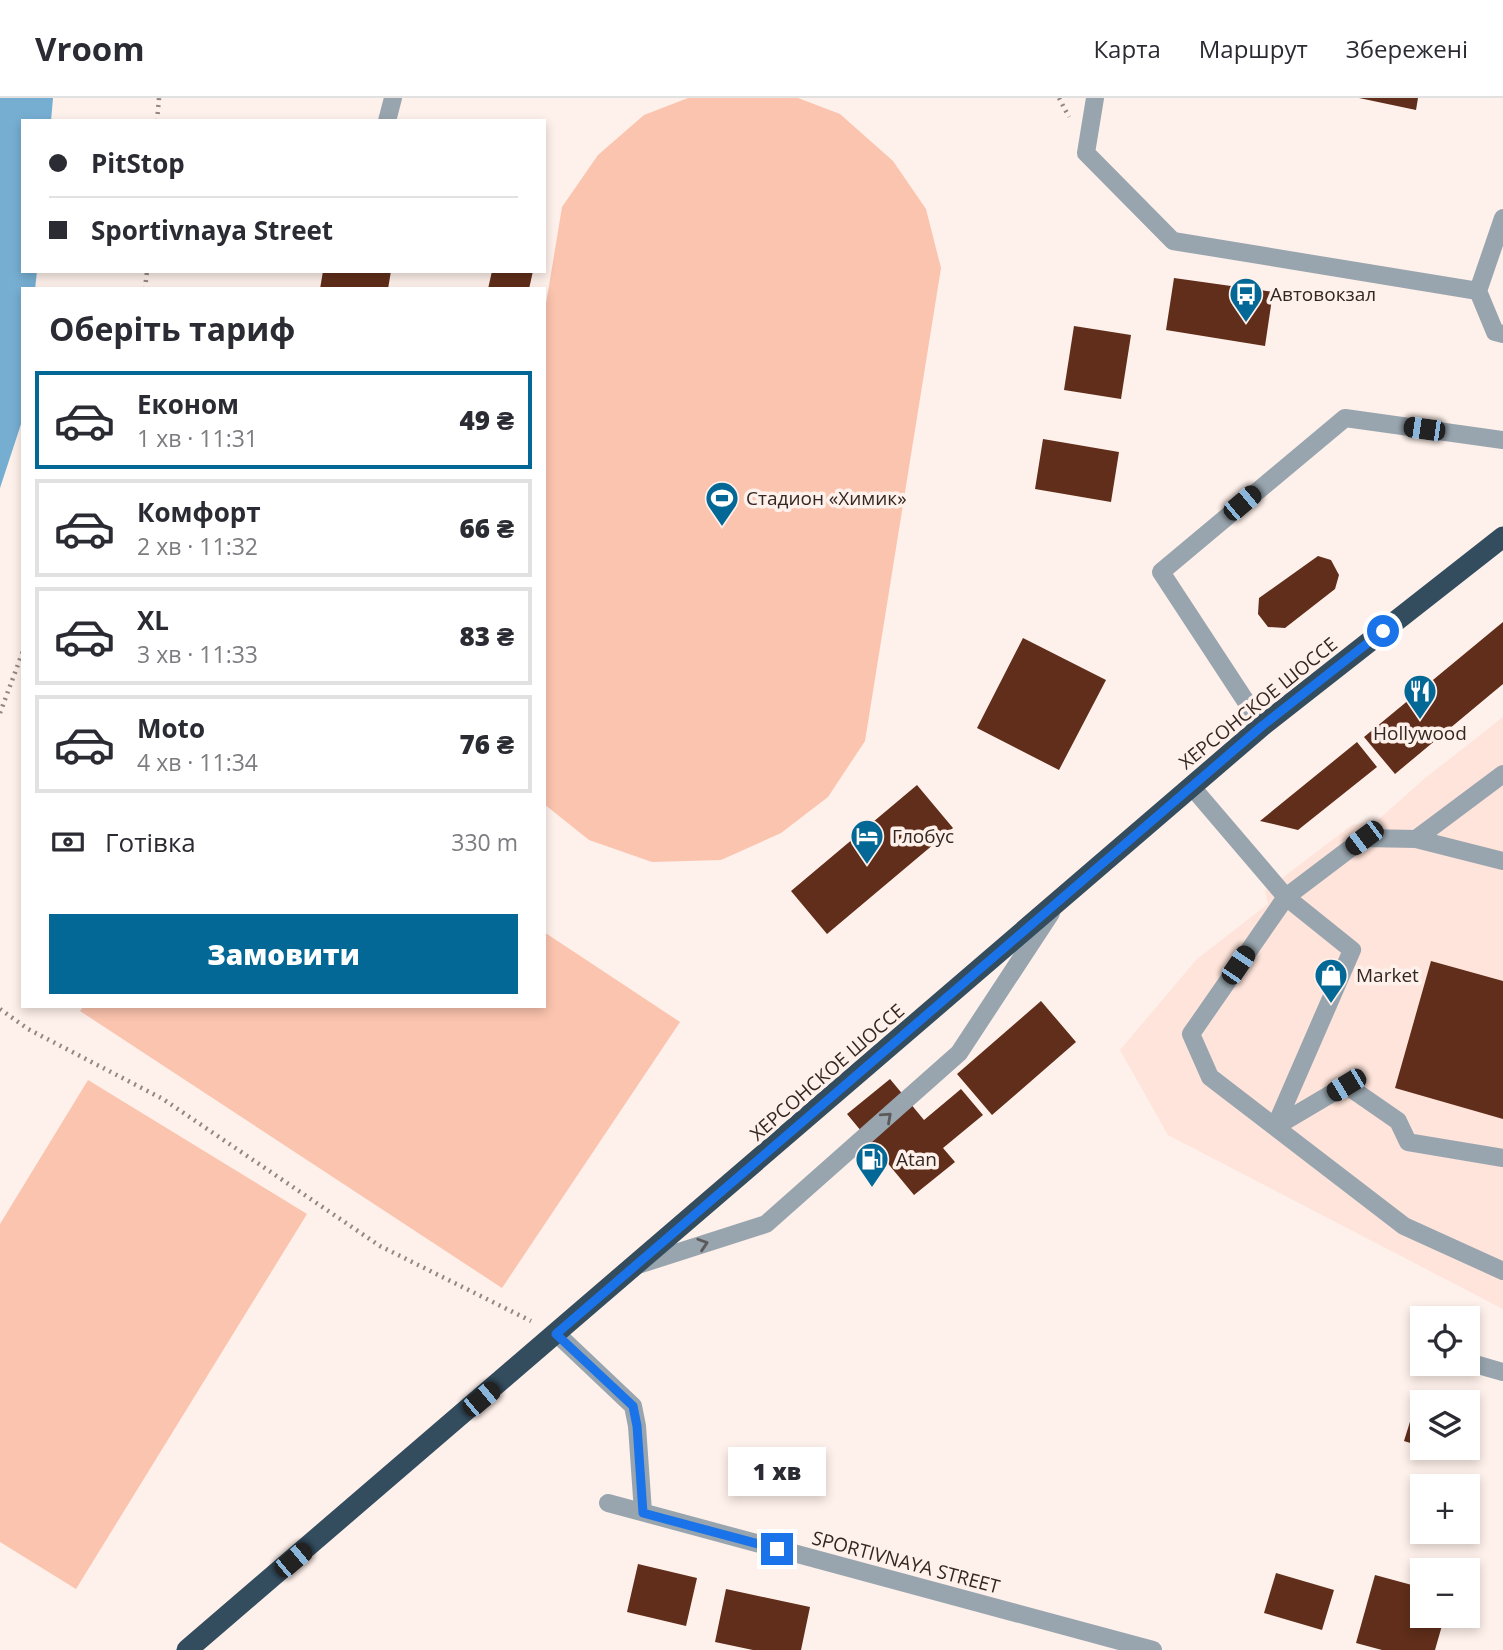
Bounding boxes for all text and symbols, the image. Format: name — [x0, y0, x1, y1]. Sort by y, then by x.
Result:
text: Vroom — [35, 26, 145, 71]
text: Карта — [1093, 32, 1161, 65]
text: Маршрут — [1199, 32, 1308, 65]
text: Збережені — [1346, 32, 1468, 65]
text: PitStop — [91, 145, 185, 181]
text: Sportivnaya Street — [91, 212, 333, 248]
bus stop icon: Автовокзал — [1227, 275, 1265, 324]
place label: Автовокзал — [1270, 281, 1376, 307]
text: Оберіть тариф — [49, 307, 295, 350]
text: Економ — [137, 386, 239, 422]
icon: car — [53, 389, 116, 452]
text: 49 ₴ — [459, 402, 514, 438]
car — [1402, 416, 1447, 442]
text: 1 хв · 11:31 — [137, 422, 258, 454]
sports icon: Стадион «Химик» — [703, 479, 741, 528]
car — [1220, 481, 1265, 525]
place label: Стадион «Химик» — [746, 485, 907, 511]
text: Комфорт — [137, 494, 261, 530]
icon: car — [53, 497, 116, 560]
text: 66 ₴ — [459, 510, 514, 546]
text: 2 хв · 11:32 — [137, 530, 258, 562]
text: XL — [137, 602, 169, 638]
icon: car — [53, 605, 116, 668]
route start — [1367, 615, 1399, 647]
text: 83 ₴ — [459, 618, 514, 654]
street label: ХЕРСОНСКОЕ ШОССЕ — [1173, 631, 1343, 775]
text: 3 хв · 11:33 — [137, 638, 258, 670]
restaurant icon: Hollywood — [1401, 672, 1439, 721]
text: Moto — [137, 710, 205, 746]
icon: car — [53, 713, 116, 776]
place label: Hollywood — [1373, 720, 1467, 746]
text: 76 ₴ — [459, 726, 514, 762]
text: 4 хв · 11:34 — [137, 746, 258, 778]
hotel icon: Глобус — [848, 817, 886, 866]
car — [1341, 817, 1388, 859]
icon: cash — [49, 823, 87, 861]
place label: Глобус — [892, 823, 954, 849]
text: Готівка — [105, 824, 196, 860]
text: 330 m — [451, 826, 518, 858]
button: Замовити — [49, 914, 518, 994]
car — [1218, 942, 1259, 988]
shop icon: Market — [1312, 956, 1350, 1005]
place label: Market — [1356, 962, 1419, 988]
street label: ХЕРСОНСКОЕ ШОССЕ — [744, 998, 910, 1146]
car — [1323, 1065, 1370, 1105]
one-way arrow — [878, 1113, 891, 1125]
fuel station icon: Atan — [853, 1140, 891, 1189]
place label: Atan — [896, 1146, 937, 1172]
one-way arrow — [696, 1238, 708, 1252]
map controls — [1410, 1306, 1480, 1628]
button: locate — [1410, 1306, 1480, 1376]
car — [459, 1377, 504, 1421]
button: layers — [1410, 1390, 1480, 1460]
callout: 1 хв — [728, 1448, 826, 1496]
text: 1 хв — [753, 1455, 801, 1487]
button: + — [1410, 1474, 1480, 1544]
street label: SPORTIVNAYA STREET — [809, 1524, 1003, 1600]
route end — [761, 1533, 793, 1565]
car — [271, 1538, 316, 1582]
button: − — [1410, 1558, 1480, 1628]

